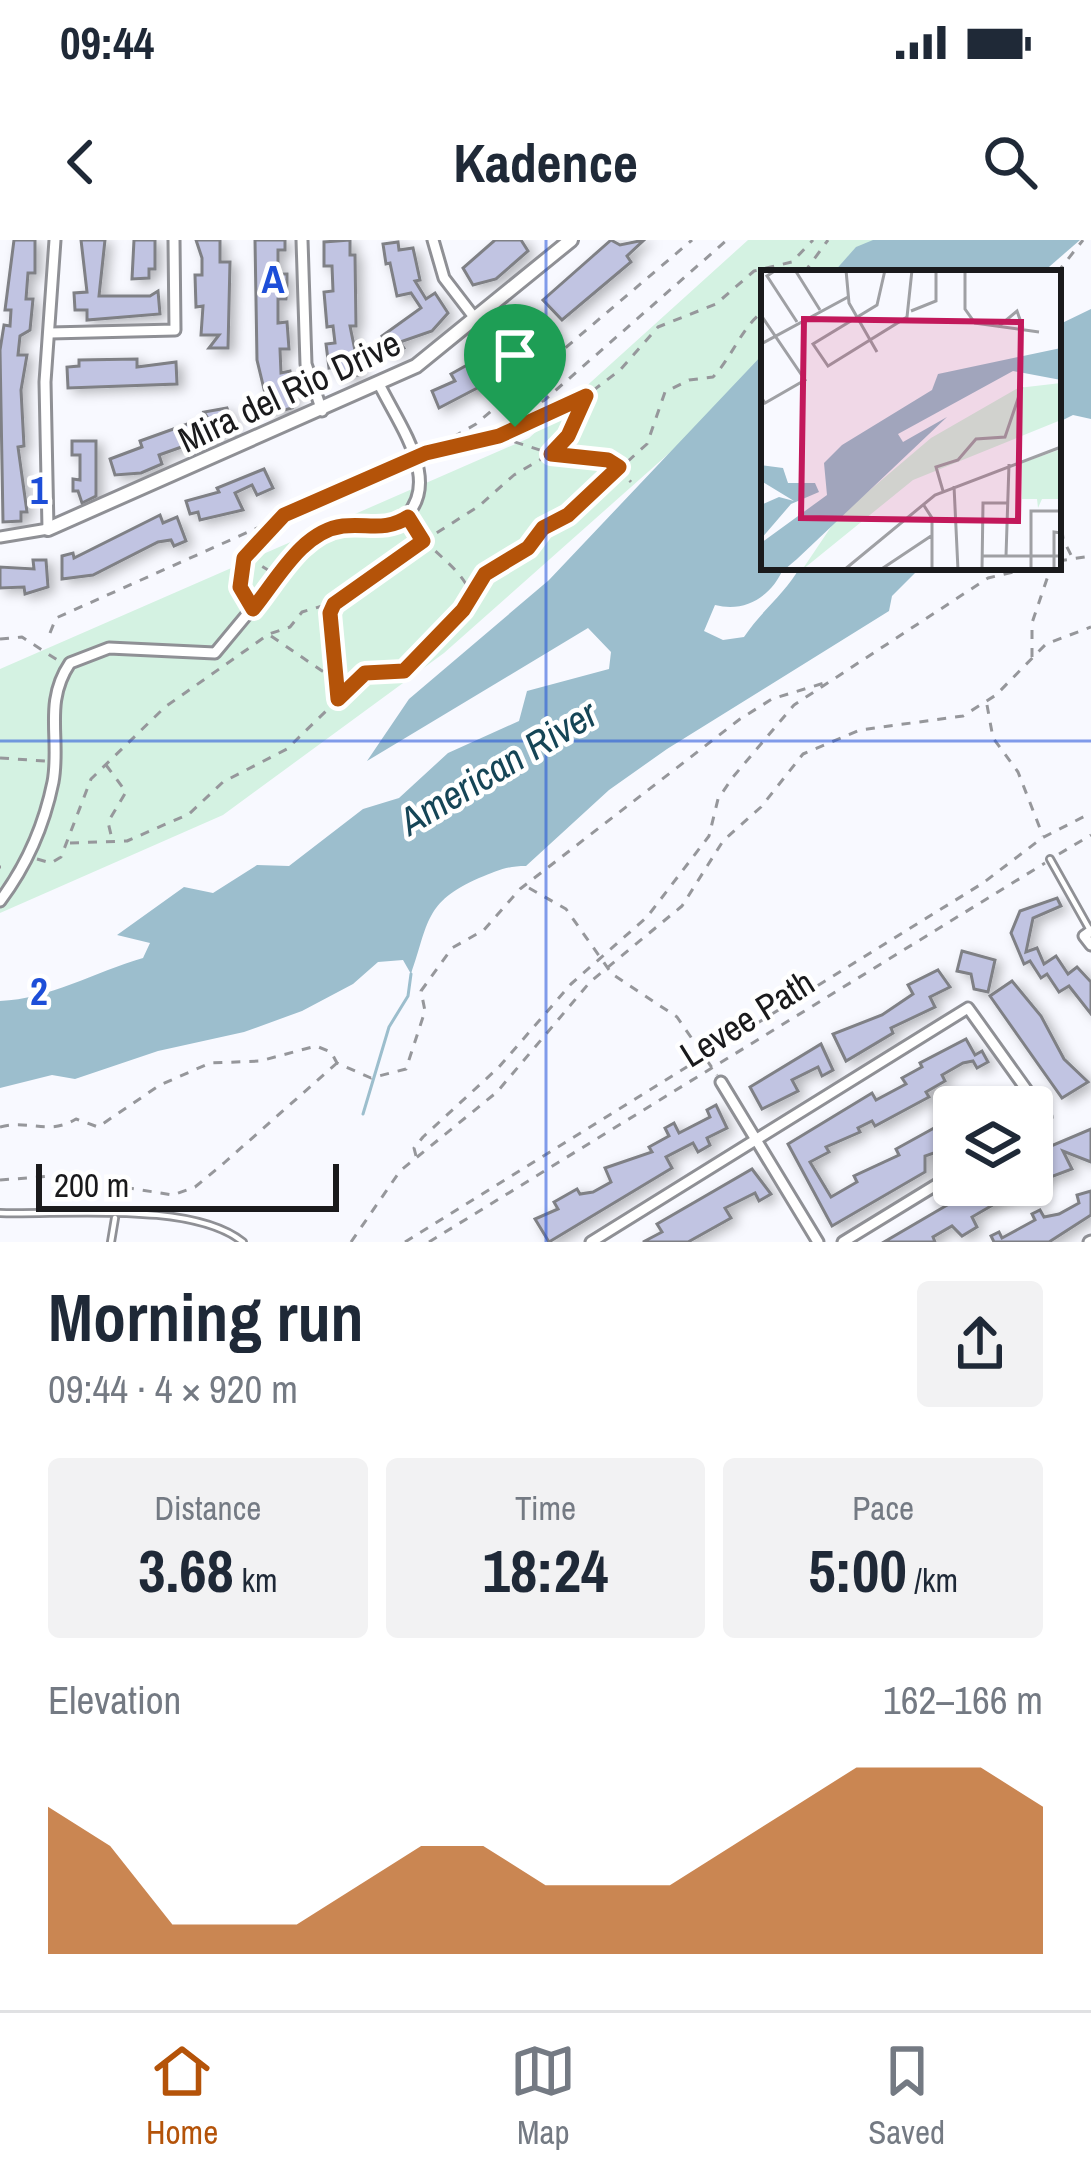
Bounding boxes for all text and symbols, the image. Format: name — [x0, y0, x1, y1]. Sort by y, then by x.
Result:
text: 09:44 — [60, 12, 154, 73]
text: Kadence — [453, 126, 638, 199]
icon: back — [48, 129, 114, 195]
icon: search — [977, 129, 1043, 195]
text: A — [261, 253, 285, 305]
inset map — [761, 270, 1061, 570]
pin — [464, 304, 566, 427]
street label: Mira del Rio Drive — [170, 319, 408, 463]
icon: arrive — [482, 322, 548, 388]
text: 1 — [30, 464, 48, 516]
water label: American River — [388, 687, 608, 848]
street label: Levee Path — [671, 958, 823, 1078]
text: 2 — [30, 965, 48, 1017]
map controls — [933, 1086, 1053, 1206]
button: layers — [933, 1086, 1053, 1206]
scale bar — [36, 1158, 339, 1211]
text: 200 m — [54, 1163, 129, 1207]
text: Morning run — [48, 1273, 364, 1362]
button: share — [917, 1281, 1043, 1407]
text: 09:44 · 4 × 920 m — [48, 1363, 298, 1415]
text: Distance — [154, 1486, 261, 1530]
text: Time — [515, 1486, 576, 1530]
text: Pace — [852, 1486, 914, 1530]
text: 3.68 — [138, 1530, 234, 1611]
text: 18:24 — [483, 1530, 608, 1611]
text: 5:00 — [808, 1530, 907, 1611]
text: km — [234, 1558, 278, 1602]
text: /km — [907, 1558, 958, 1602]
text: Elevation — [48, 1674, 181, 1726]
text: 162–166 m — [883, 1674, 1043, 1726]
tab: Home — [146, 2038, 218, 2154]
tab: Map — [510, 2038, 576, 2154]
tab: Saved — [868, 2038, 945, 2154]

